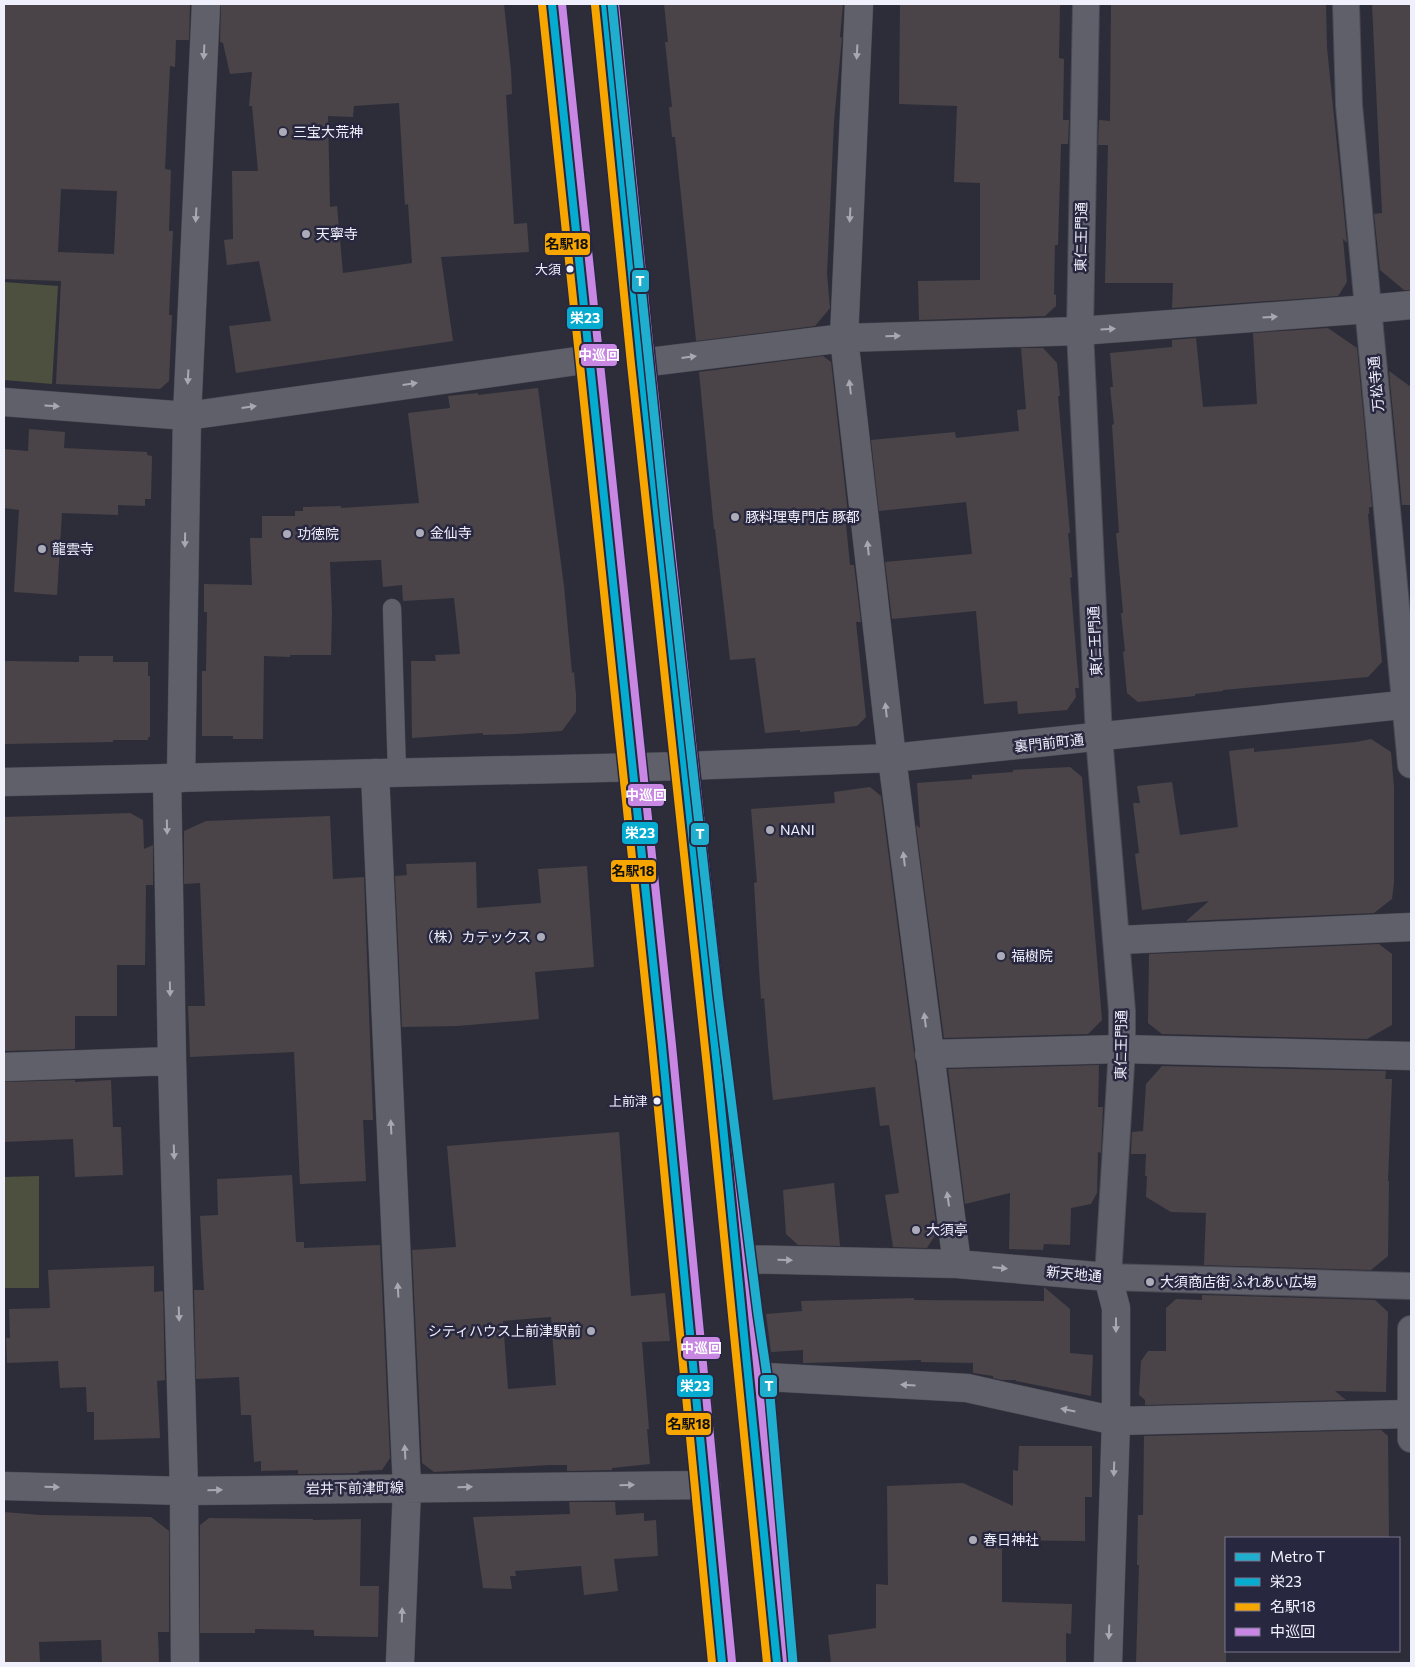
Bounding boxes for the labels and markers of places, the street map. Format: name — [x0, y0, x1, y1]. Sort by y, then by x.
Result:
place label: 三宝大荒神 — [293, 123, 363, 140]
marker: 三宝大荒神 — [277, 126, 289, 138]
place label: 天寧寺 — [316, 225, 358, 242]
marker: 天寧寺 — [300, 228, 312, 240]
place label: 大須 — [535, 261, 561, 277]
marker: 大須 — [565, 264, 575, 274]
place label: 豚料理専門店 豚都 — [745, 508, 860, 525]
marker: 豚料理専門店 豚都 — [729, 511, 741, 523]
place label: 金仙寺 — [430, 524, 472, 541]
place label: 功徳院 — [297, 525, 339, 542]
marker: 金仙寺 — [414, 527, 426, 539]
marker: 功徳院 — [281, 528, 293, 540]
place label: 龍雲寺 — [52, 540, 94, 557]
marker: 龍雲寺 — [36, 543, 48, 555]
place label: NANI — [780, 821, 815, 838]
marker: NANI — [764, 824, 776, 836]
place label: （株）カテックス — [419, 928, 531, 945]
marker: （株）カテックス — [535, 931, 547, 943]
place label: 福樹院 — [1011, 947, 1053, 964]
marker: 福樹院 — [995, 950, 1007, 962]
place label: 上前津 — [609, 1093, 648, 1109]
marker: 上前津 — [652, 1096, 662, 1106]
place label: 大須亭 — [926, 1221, 968, 1238]
marker: 大須亭 — [910, 1224, 922, 1236]
place label: 大須商店街 ふれあい広場 — [1160, 1273, 1317, 1290]
marker: 大須商店街 ふれあい広場 — [1144, 1276, 1156, 1288]
place label: シティハウス上前津駅前 — [428, 1322, 581, 1339]
marker: シティハウス上前津駅前 — [585, 1325, 597, 1337]
place label: 春日神社 — [983, 1531, 1039, 1548]
marker: 春日神社 — [967, 1534, 979, 1546]

